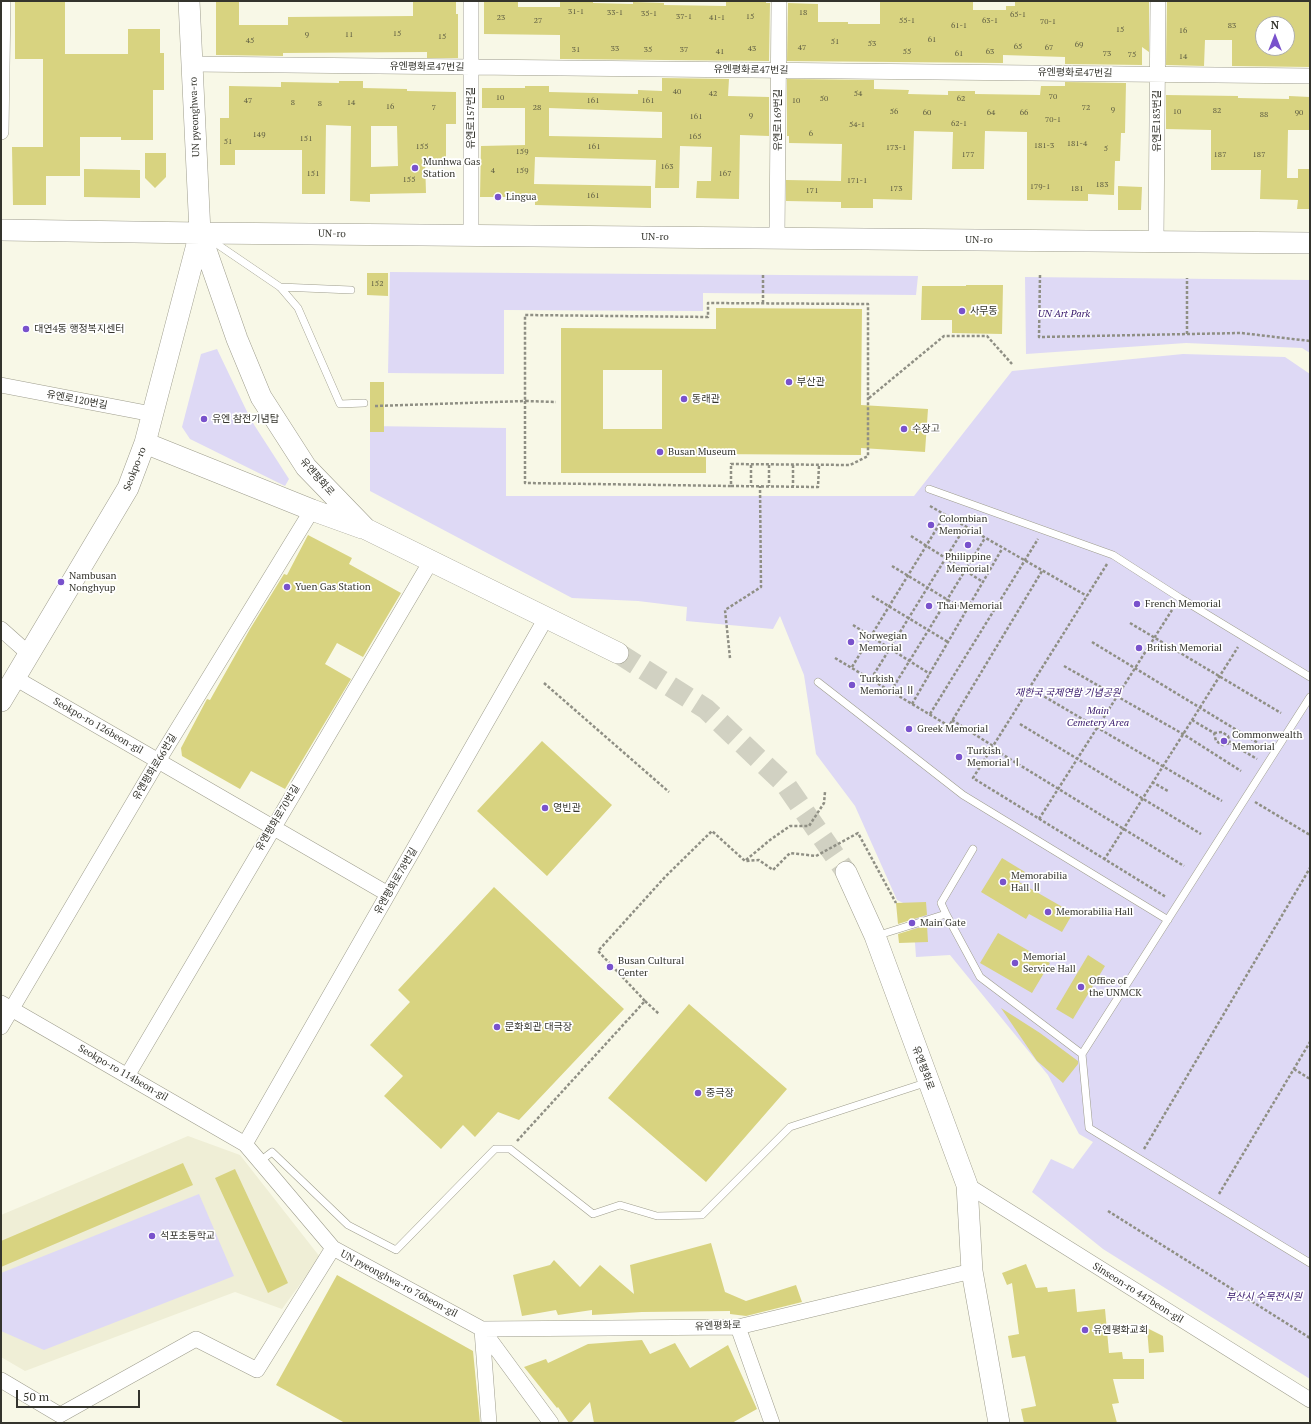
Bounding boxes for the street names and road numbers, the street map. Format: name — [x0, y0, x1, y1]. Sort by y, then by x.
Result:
street label: 유엔평화로47번길 — [389, 60, 465, 74]
street label: 유엔평화로47번길 — [713, 63, 789, 77]
street label: 유엔평화로47번길 — [1037, 66, 1113, 80]
street label: UN pyeonghwa-ro — [188, 77, 202, 157]
street label: 유엔로157번길 — [465, 87, 477, 149]
street label: 유엔로169번길 — [772, 89, 784, 151]
street label: 유엔로183번길 — [1151, 90, 1163, 152]
street label: UN-ro — [318, 228, 346, 240]
street label: UN-ro — [641, 231, 669, 243]
street label: UN-ro — [965, 234, 993, 246]
street label: 유엔로120번길 — [45, 388, 109, 412]
street label: Seokpo-ro — [121, 445, 149, 493]
street label: 유엔평화로 — [297, 456, 337, 498]
street label: Seokpo-ro 126beon-gil — [51, 695, 145, 757]
street label: 유엔평화로66번길 — [131, 732, 179, 802]
street label: 유엔평화로70번길 — [254, 783, 302, 853]
street label: 유엔평화로78번길 — [372, 845, 420, 917]
street label: Seokpo-ro 114beon-gil — [76, 1042, 170, 1104]
street label: 유엔평화로 — [909, 1044, 937, 1092]
street label: UN pyeonghwa-ro 76beon-gil — [338, 1248, 460, 1320]
street label: Sinseon-ro 447beon-gil — [1090, 1260, 1186, 1326]
street label: 유엔평화로 — [695, 1319, 741, 1333]

